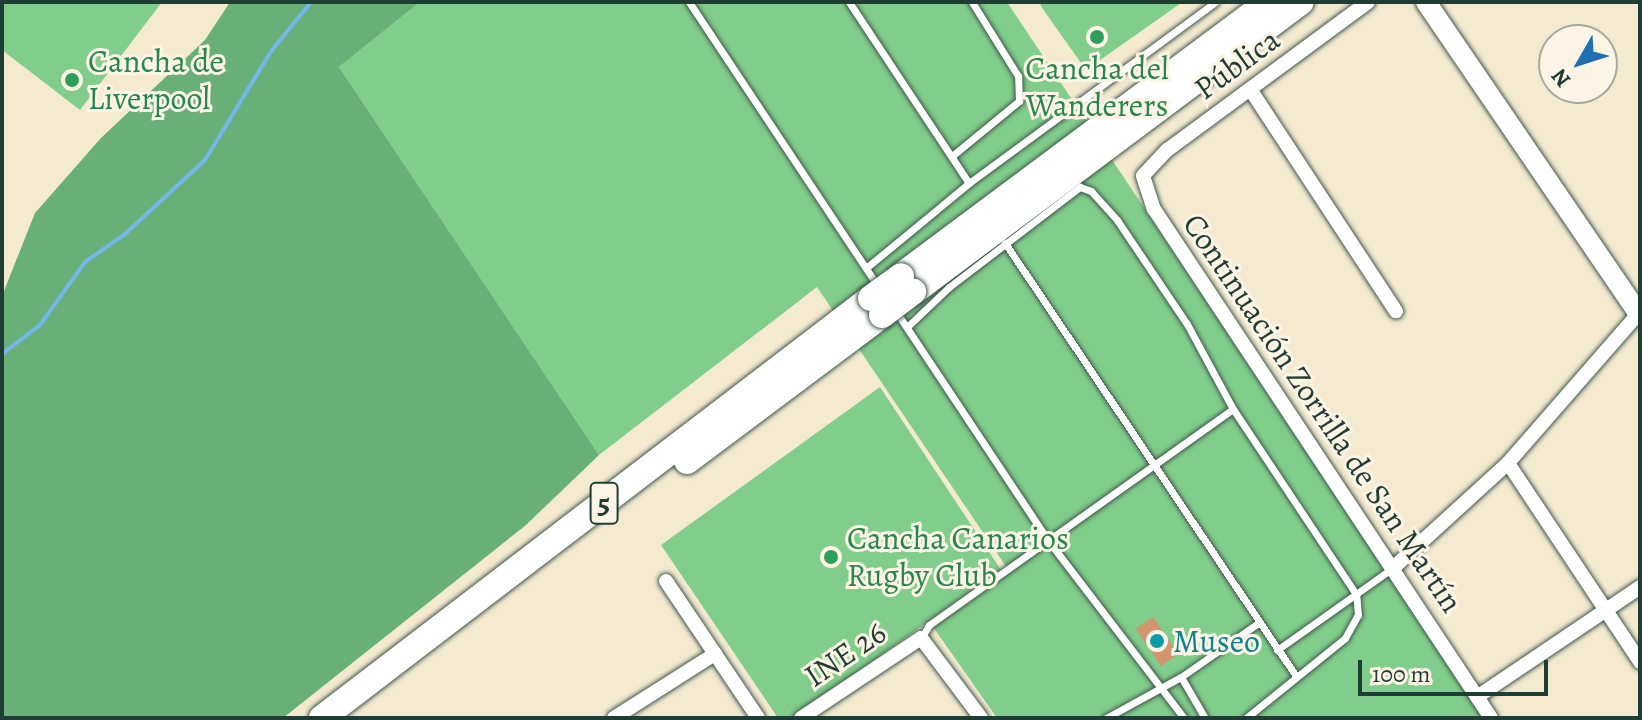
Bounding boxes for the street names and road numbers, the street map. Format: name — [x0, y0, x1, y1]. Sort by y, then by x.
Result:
street label: Pública — [1187, 20, 1287, 108]
street label: Continuación Zorrilla de San Martín — [1175, 206, 1471, 620]
road number: 5 — [588, 477, 620, 529]
street label: INE 26 — [797, 613, 893, 695]

